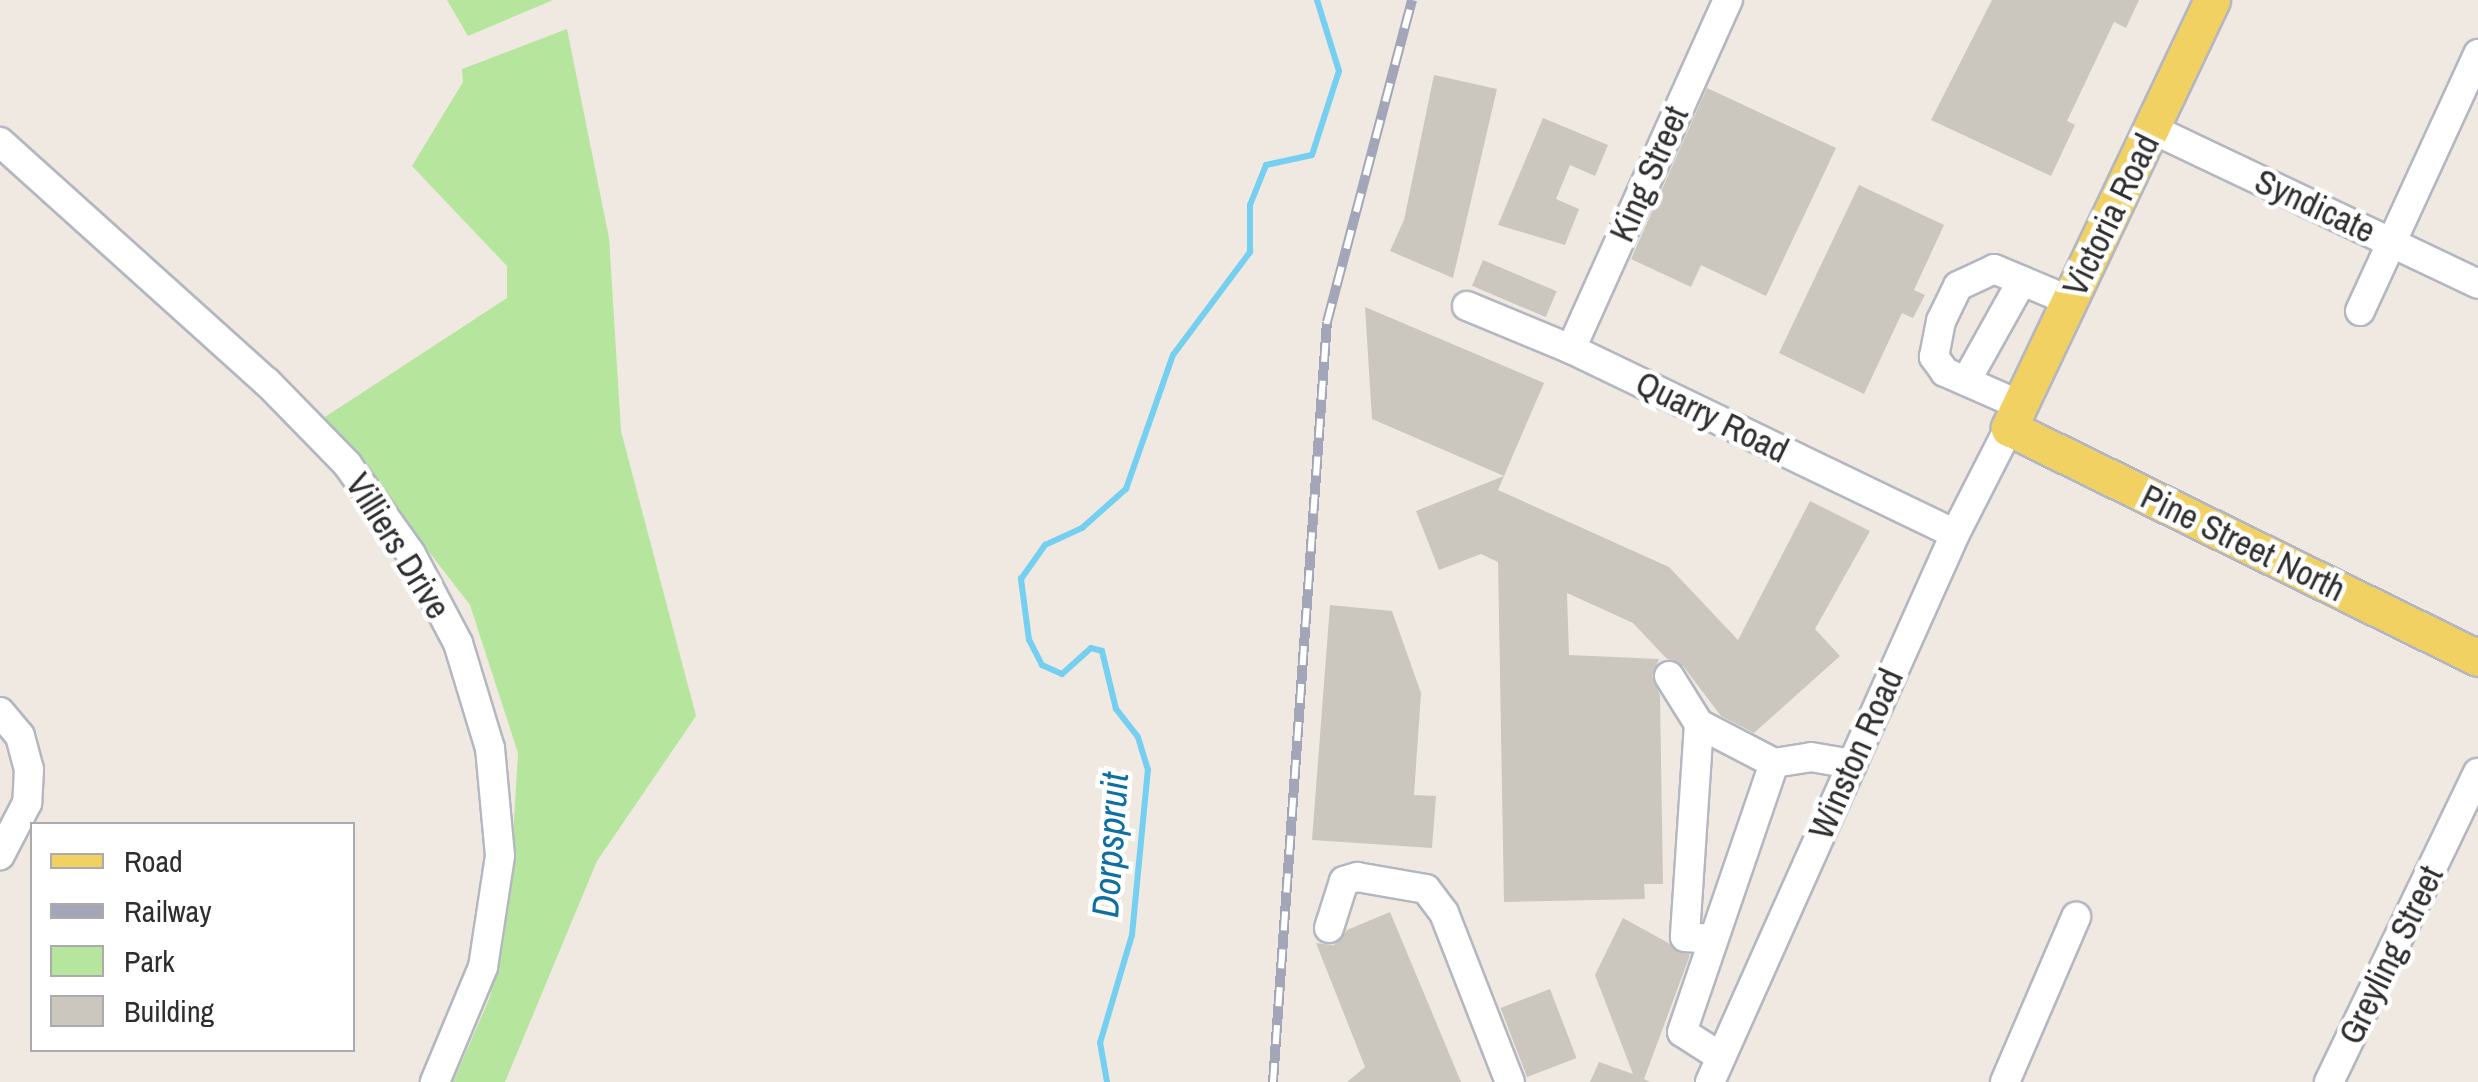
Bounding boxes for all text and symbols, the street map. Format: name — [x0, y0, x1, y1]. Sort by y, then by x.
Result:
street label: King Street — [1601, 100, 1697, 248]
street label: Victoria Road — [2054, 127, 2168, 303]
street label: Syndicate — [2248, 160, 2382, 252]
street label: Quarry Road — [1629, 362, 1795, 472]
street label: Villiers Drive — [337, 465, 459, 627]
street label: Pine Street North — [2134, 476, 2352, 610]
street label: Winston Road — [1800, 662, 1912, 846]
water label: Dorpspruit — [1082, 771, 1138, 919]
legend — [30, 822, 355, 1052]
text: Road — [124, 841, 183, 881]
street label: Greyling Street — [2330, 859, 2452, 1051]
text: Railway — [124, 891, 211, 931]
text: Park — [124, 941, 175, 981]
text: Building — [124, 991, 214, 1031]

